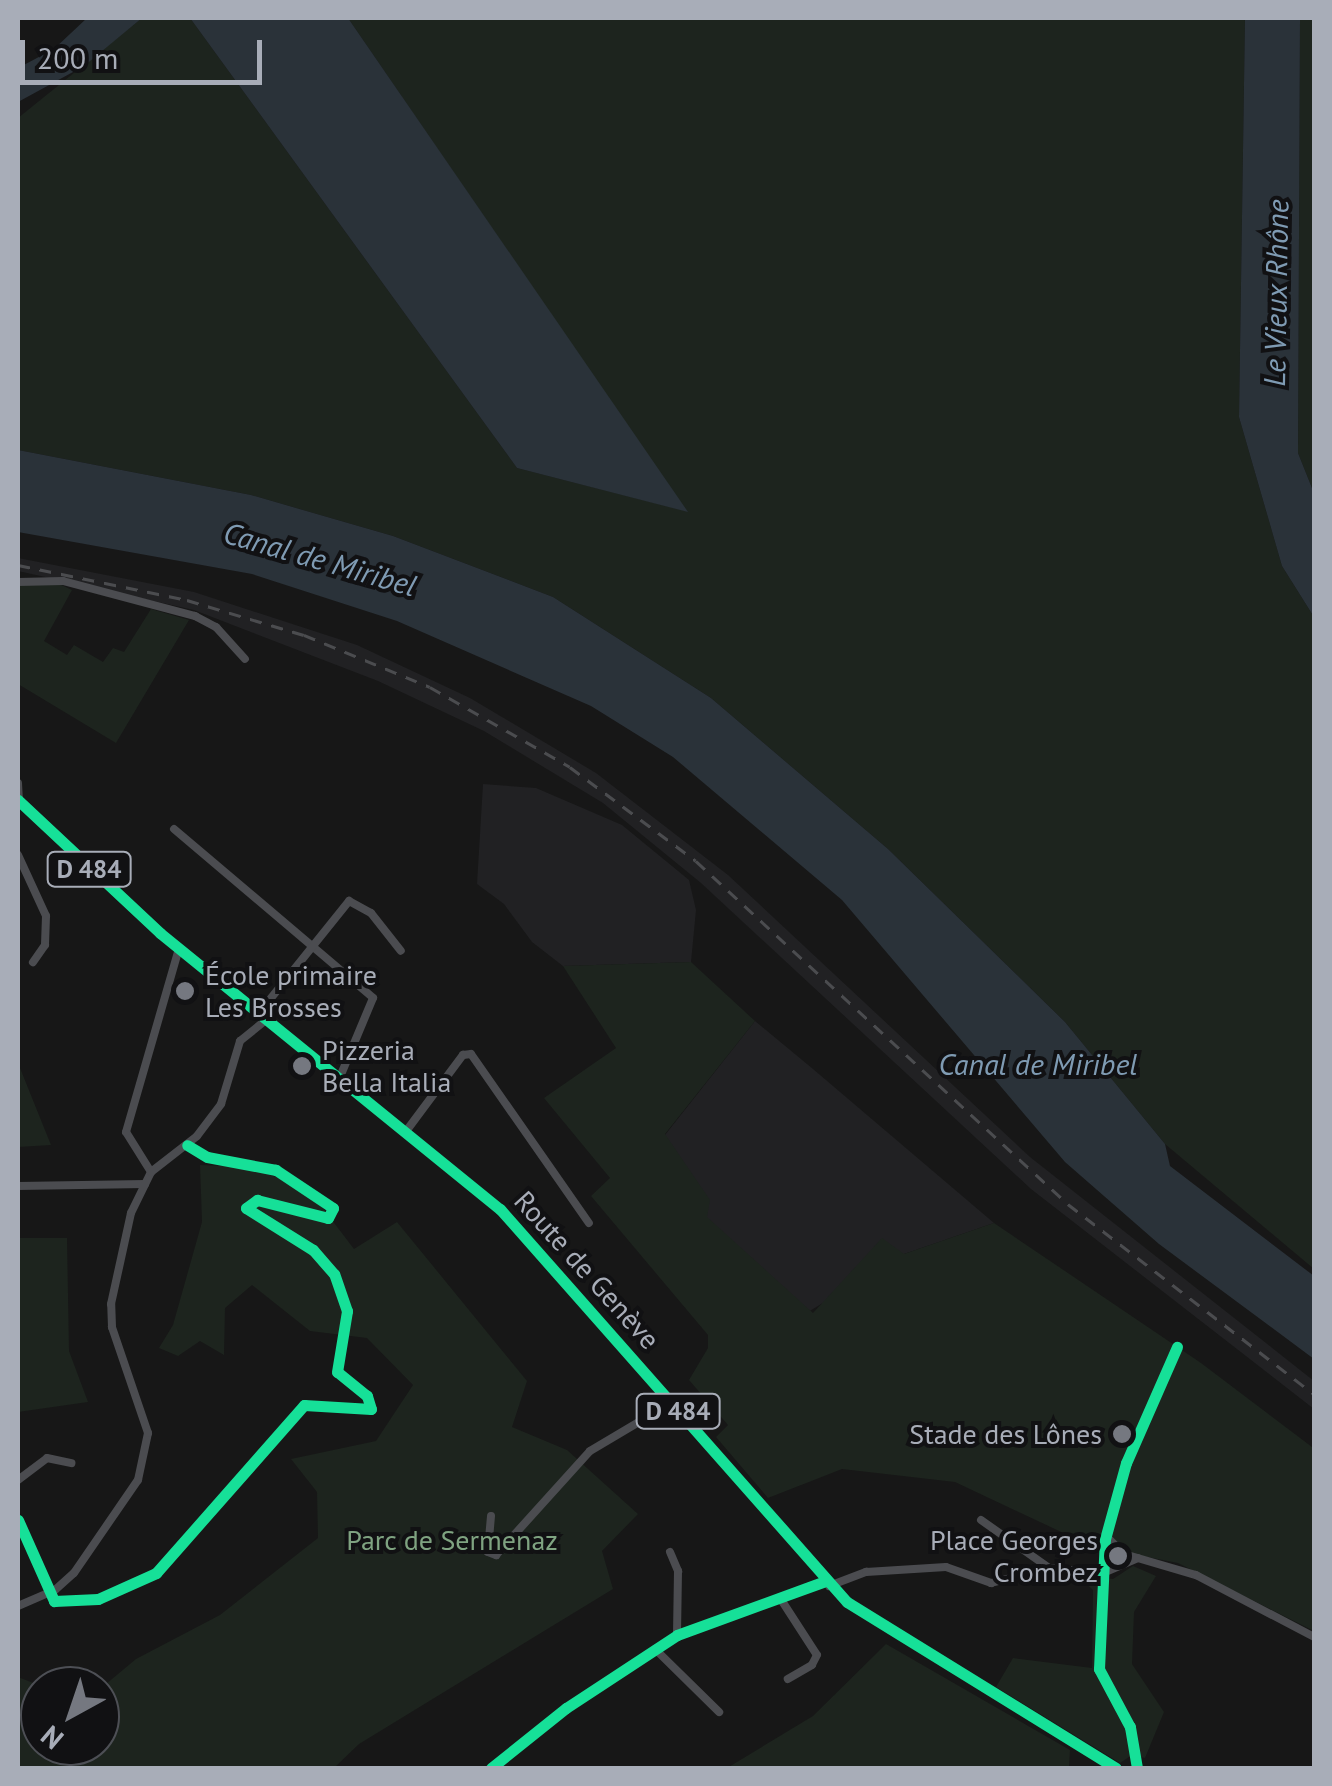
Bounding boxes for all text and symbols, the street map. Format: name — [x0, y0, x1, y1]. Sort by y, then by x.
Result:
scale bar — [25, 20, 268, 82]
text: 200 m — [37, 38, 118, 77]
water label: Le Vieux Rhône — [1256, 198, 1296, 388]
water label: Canal de Miribel — [219, 514, 421, 604]
road number: D 484 — [44, 849, 134, 889]
place label: École primaire Les Brosses — [205, 958, 377, 1024]
marker: École primaire Les Brosses — [174, 980, 196, 1002]
place label: Pizzeria Bella Italia — [322, 1033, 451, 1099]
water label: Canal de Miribel — [939, 1046, 1137, 1082]
marker: Pizzeria Bella Italia — [291, 1055, 313, 1077]
street label: Route de Genève — [507, 1184, 667, 1356]
road number: D 484 — [633, 1391, 723, 1431]
place label: Stade des Lônes — [909, 1417, 1102, 1451]
marker: Stade des Lônes — [1111, 1423, 1133, 1445]
park label: Parc de Sermenaz — [346, 1523, 558, 1557]
place label: Place Georges Crombez — [930, 1523, 1098, 1589]
marker: Place Georges Crombez — [1107, 1545, 1129, 1567]
north arrow — [20, 1666, 120, 1766]
text: N — [33, 1718, 71, 1758]

